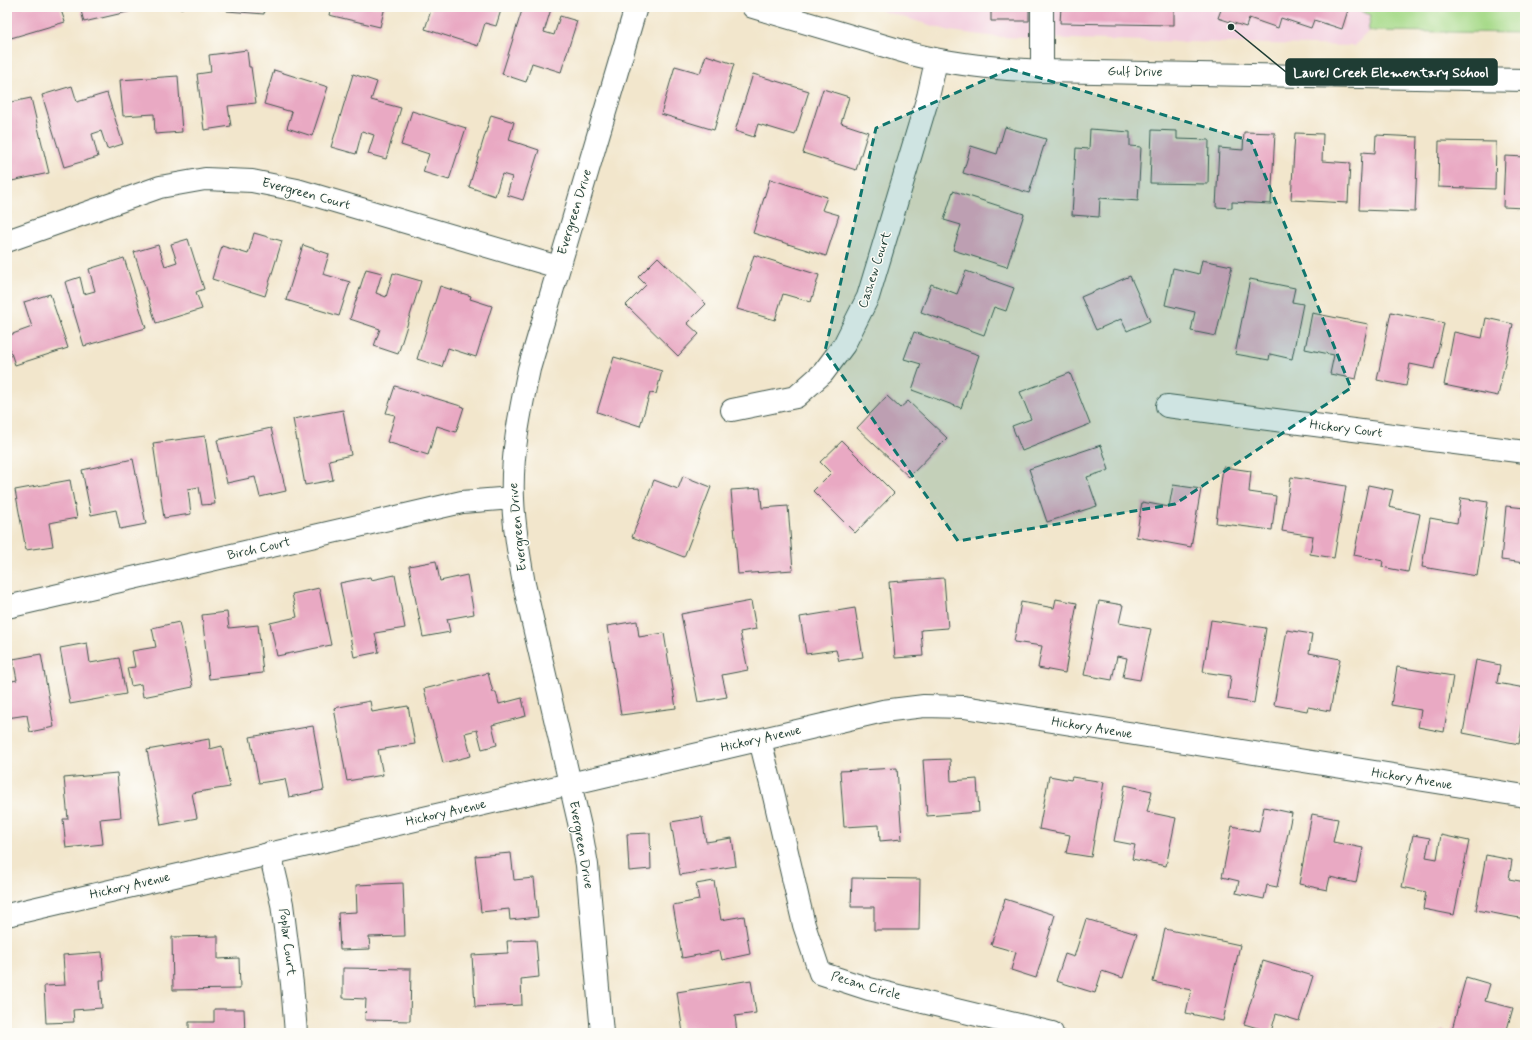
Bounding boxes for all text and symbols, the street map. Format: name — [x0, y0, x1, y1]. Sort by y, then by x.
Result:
callout: Laurel Creek Elementary School — [1286, 59, 1497, 85]
street label: Gulf Drive — [1107, 63, 1163, 81]
text: Laurel Creek Elementary School — [1293, 64, 1489, 82]
street label: Evergreen Drive — [554, 167, 597, 257]
street label: Evergreen Court — [260, 174, 352, 215]
street label: Cashew Court — [855, 229, 896, 311]
street label: Hickory Court — [1309, 416, 1383, 442]
street label: Evergreen Drive — [505, 482, 532, 572]
street label: Birch Court — [226, 534, 292, 564]
street label: Hickory Avenue — [1050, 713, 1134, 743]
street label: Hickory Avenue — [719, 722, 803, 756]
street label: Hickory Avenue — [1370, 764, 1454, 794]
street label: Hickory Avenue — [404, 796, 488, 830]
street label: Evergreen Drive — [564, 800, 597, 891]
street label: Hickory Avenue — [88, 869, 172, 903]
street label: Poplar Court — [274, 907, 300, 977]
street label: Pecan Circle — [829, 968, 903, 1004]

